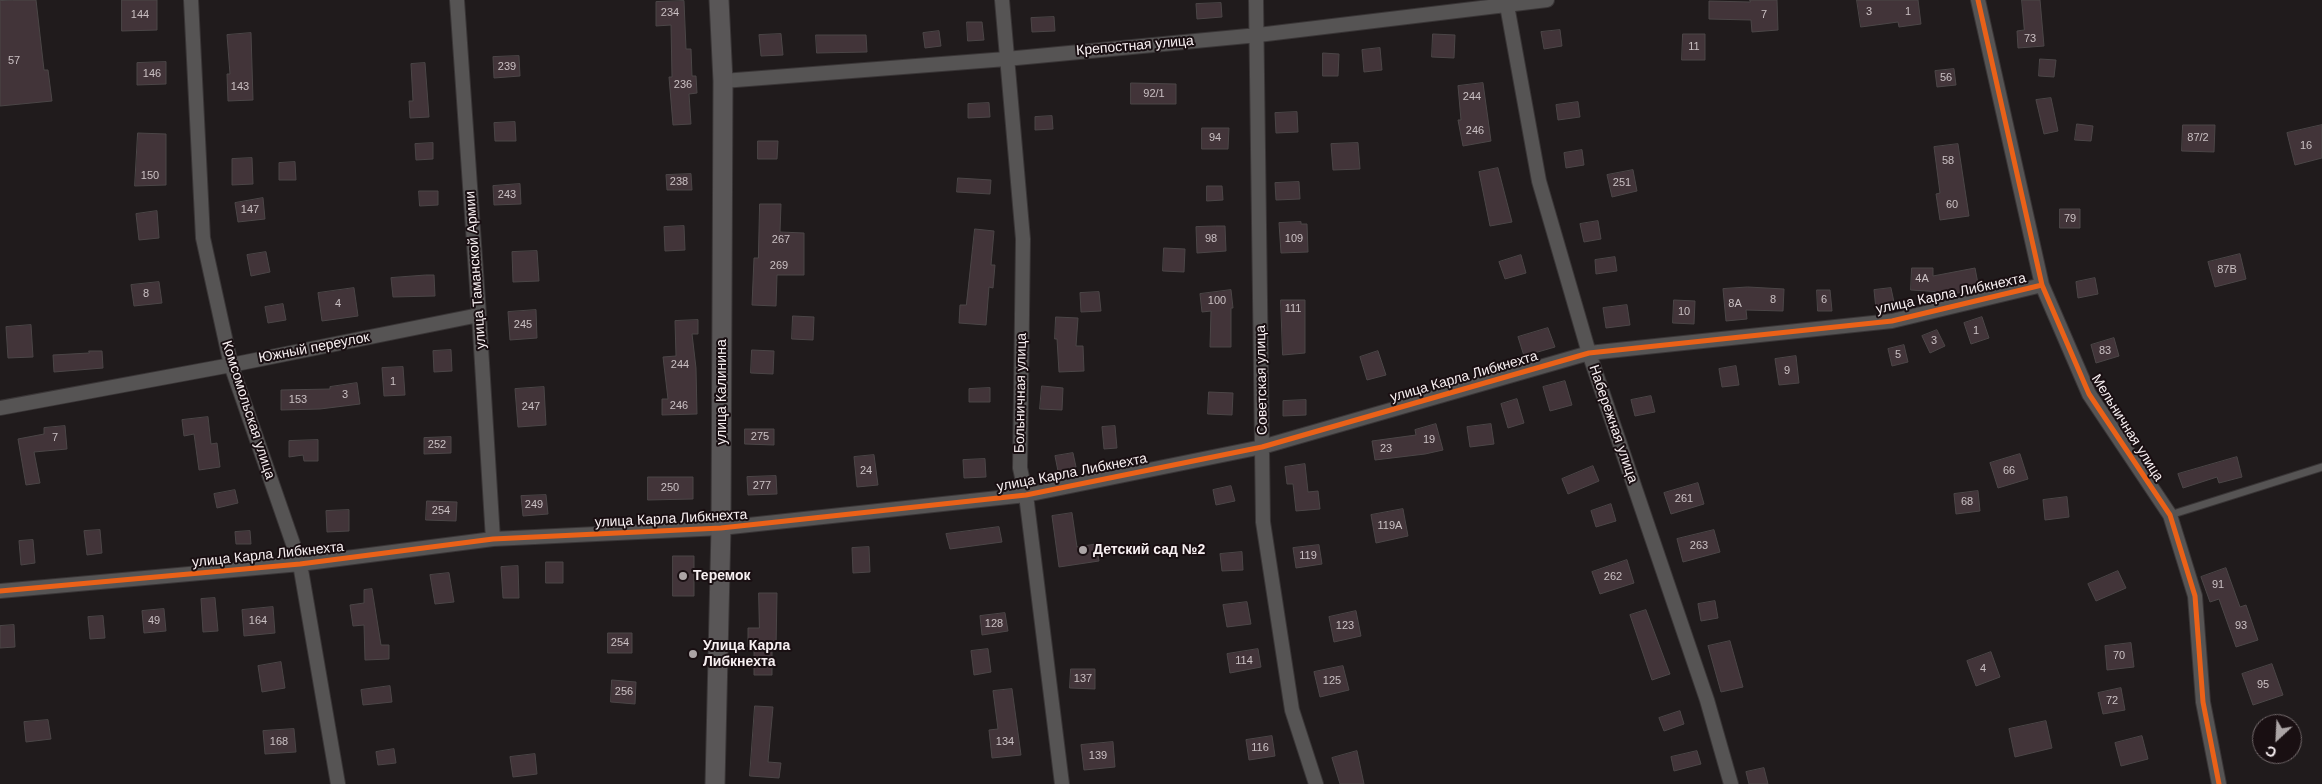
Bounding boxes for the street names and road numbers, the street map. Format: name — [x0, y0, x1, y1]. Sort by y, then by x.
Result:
street label: Крепостная улица — [1076, 32, 1194, 60]
street label: улица Таманской Армии — [462, 190, 490, 350]
street label: улица Карла Либкнехта — [1875, 270, 2027, 318]
street label: Советская улица — [1253, 325, 1271, 435]
street label: Южный переулок — [257, 329, 371, 367]
street label: Больничная улица — [1012, 333, 1030, 453]
street label: Комсомольская улица — [218, 339, 278, 481]
street label: улица Калинина — [714, 339, 730, 445]
street label: улица Карла Либкнехта — [1388, 348, 1540, 406]
street label: Набережная улица — [1585, 363, 1641, 485]
street label: Мельничная улица — [2087, 371, 2167, 485]
street label: улица Карла Либкнехта — [995, 450, 1149, 496]
street label: улица Карла Либкнехта — [594, 507, 748, 531]
street label: улица Карла Либкнехта — [191, 539, 345, 571]

